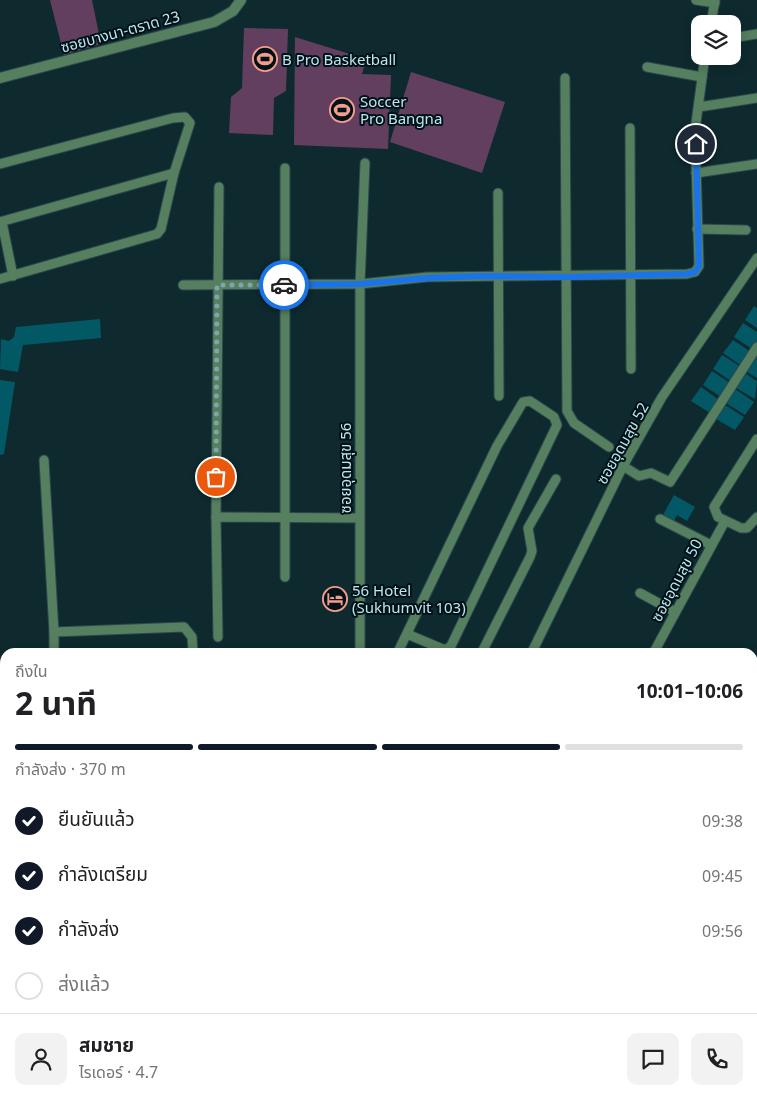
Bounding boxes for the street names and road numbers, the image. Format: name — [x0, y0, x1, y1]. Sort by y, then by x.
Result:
street label: ซอยบางนา-ตราด 23 — [58, 5, 182, 57]
street label: ซอยอุดมสุข 52 — [591, 398, 653, 488]
street label: ซอยอุดมสุข 56 — [335, 423, 355, 513]
street label: ซอยอุดมสุข 50 — [646, 535, 706, 625]

